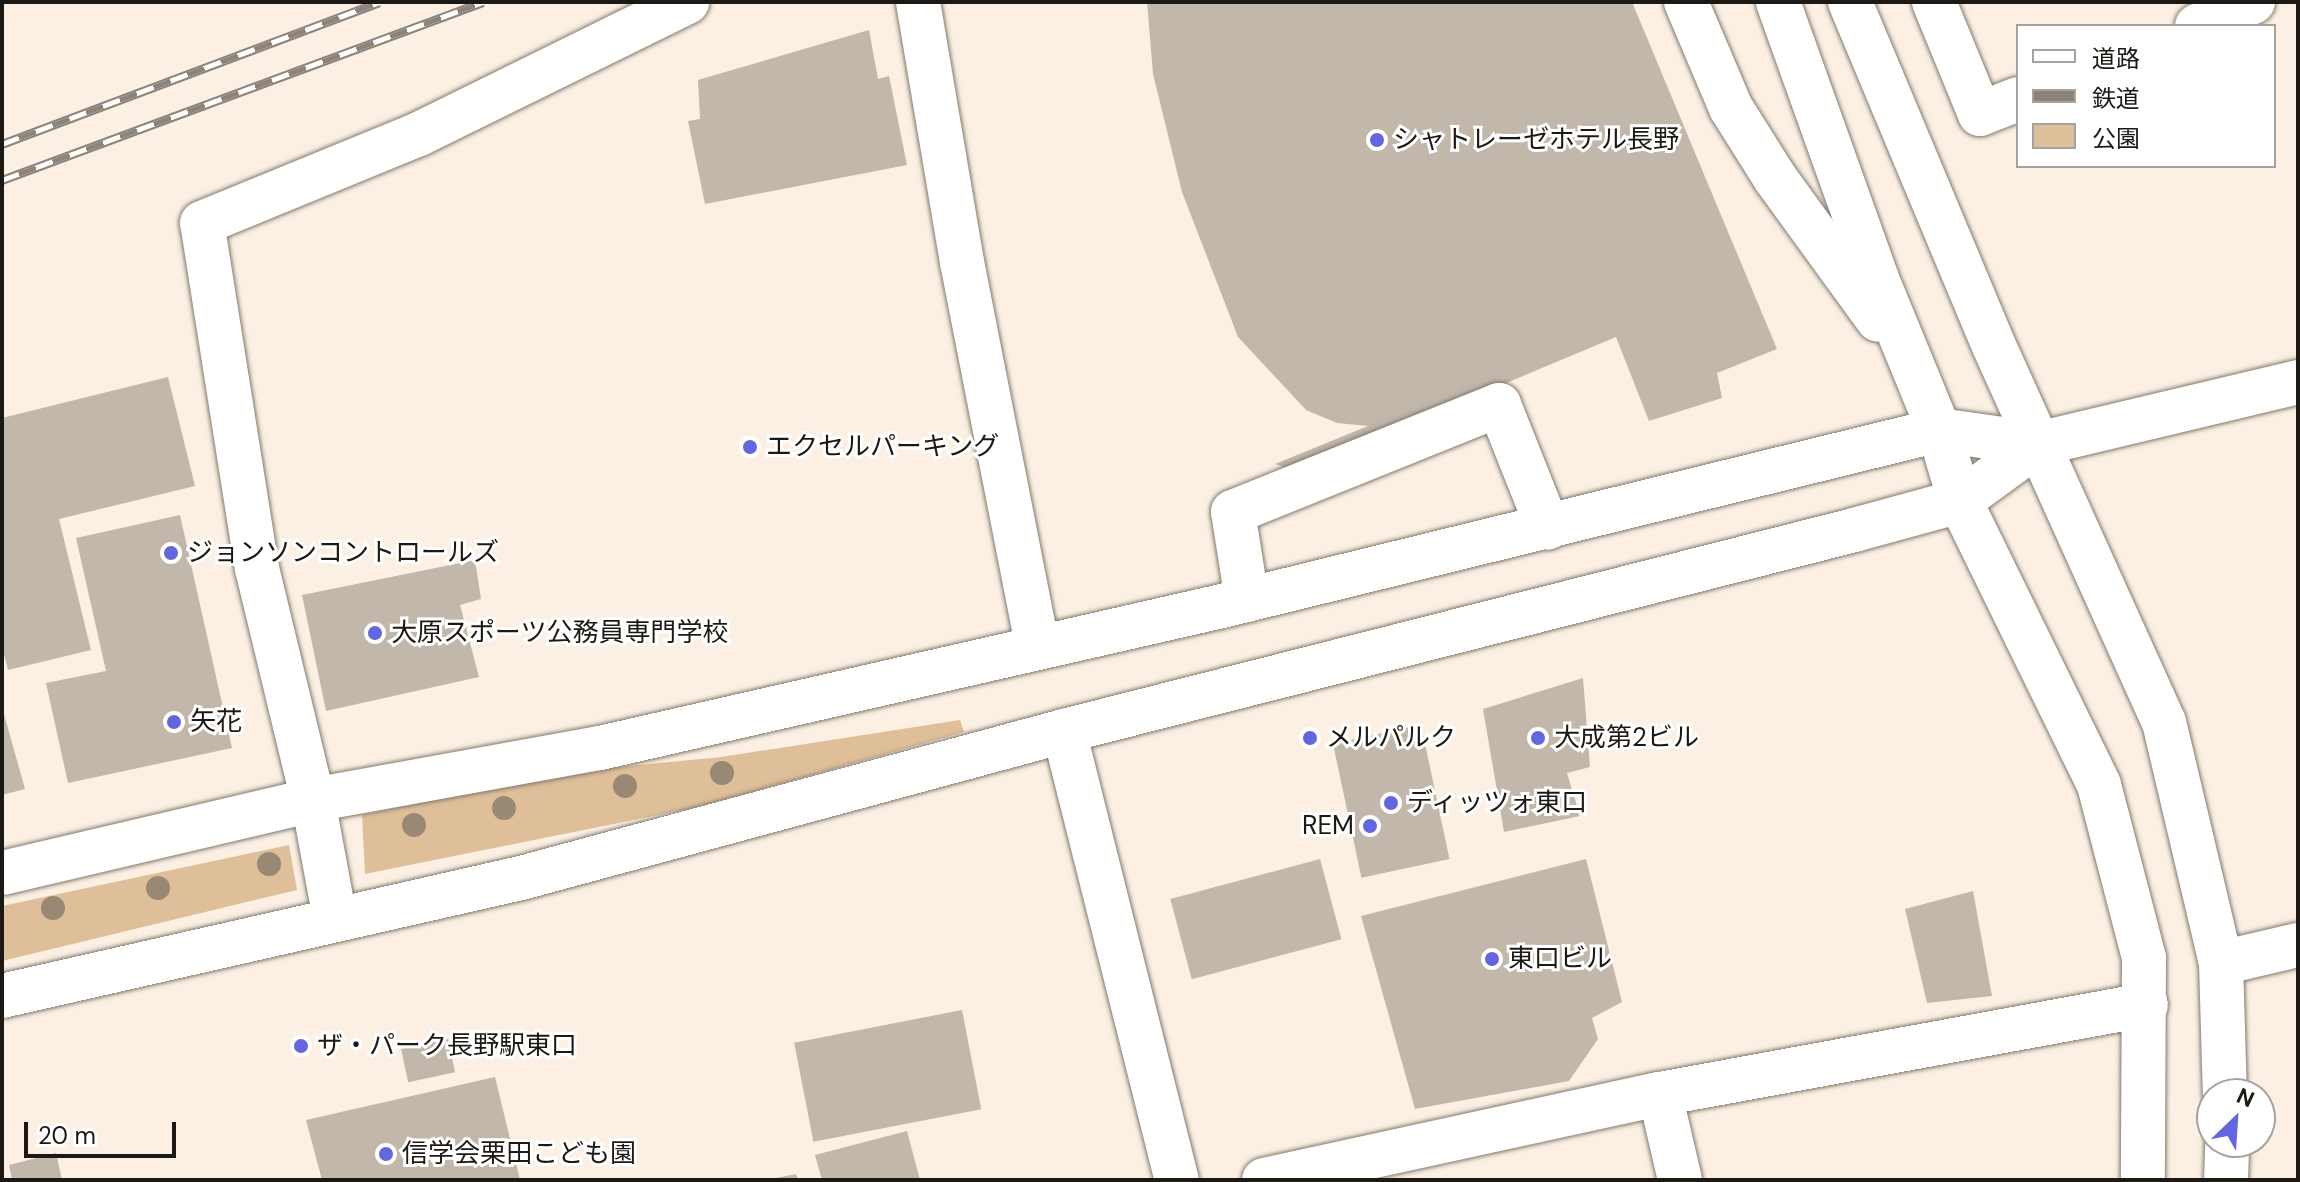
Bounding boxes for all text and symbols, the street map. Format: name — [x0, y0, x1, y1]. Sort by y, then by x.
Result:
legend — [2016, 24, 2276, 168]
text: 道路 — [2092, 43, 2140, 74]
text: 鉄道 — [2092, 83, 2140, 114]
text: 公園 — [2092, 123, 2140, 154]
place label: シャトレーゼホテル長野 — [1393, 124, 1679, 156]
marker: シャトレーゼホテル長野 — [1368, 131, 1386, 149]
place label: エクセルパーキング — [766, 431, 1000, 463]
marker: エクセルパーキング — [741, 438, 759, 456]
place label: ジョンソンコントロールズ — [187, 537, 499, 569]
marker: ジョンソンコントロールズ — [162, 544, 180, 562]
place label: 大原スポーツ公務員専門学校 — [391, 617, 729, 649]
marker: 大原スポーツ公務員専門学校 — [366, 624, 384, 642]
place label: 矢花 — [190, 706, 242, 738]
marker: 矢花 — [165, 713, 183, 731]
place label: メルパルク — [1326, 722, 1456, 754]
place label: 大成第2ビル — [1554, 722, 1699, 754]
marker: メルパルク — [1301, 729, 1319, 747]
marker: 大成第2ビル — [1529, 729, 1547, 747]
place label: ディッツォ東口 — [1407, 787, 1589, 819]
marker: ディッツォ東口 — [1382, 794, 1400, 812]
place label: REM — [1302, 810, 1354, 842]
marker: REM — [1361, 817, 1379, 835]
place label: 東口ビル — [1508, 943, 1612, 975]
marker: 東口ビル — [1483, 950, 1501, 968]
place label: ザ・パーク長野駅東口 — [317, 1030, 577, 1062]
marker: ザ・パーク長野駅東口 — [292, 1037, 310, 1055]
north arrow — [2196, 1078, 2276, 1158]
text: N — [2232, 1081, 2259, 1114]
scale bar — [28, 1106, 180, 1156]
text: 20 m — [38, 1120, 96, 1151]
place label: 信学会栗田こども園 — [402, 1138, 636, 1170]
marker: 信学会栗田こども園 — [377, 1145, 395, 1163]

